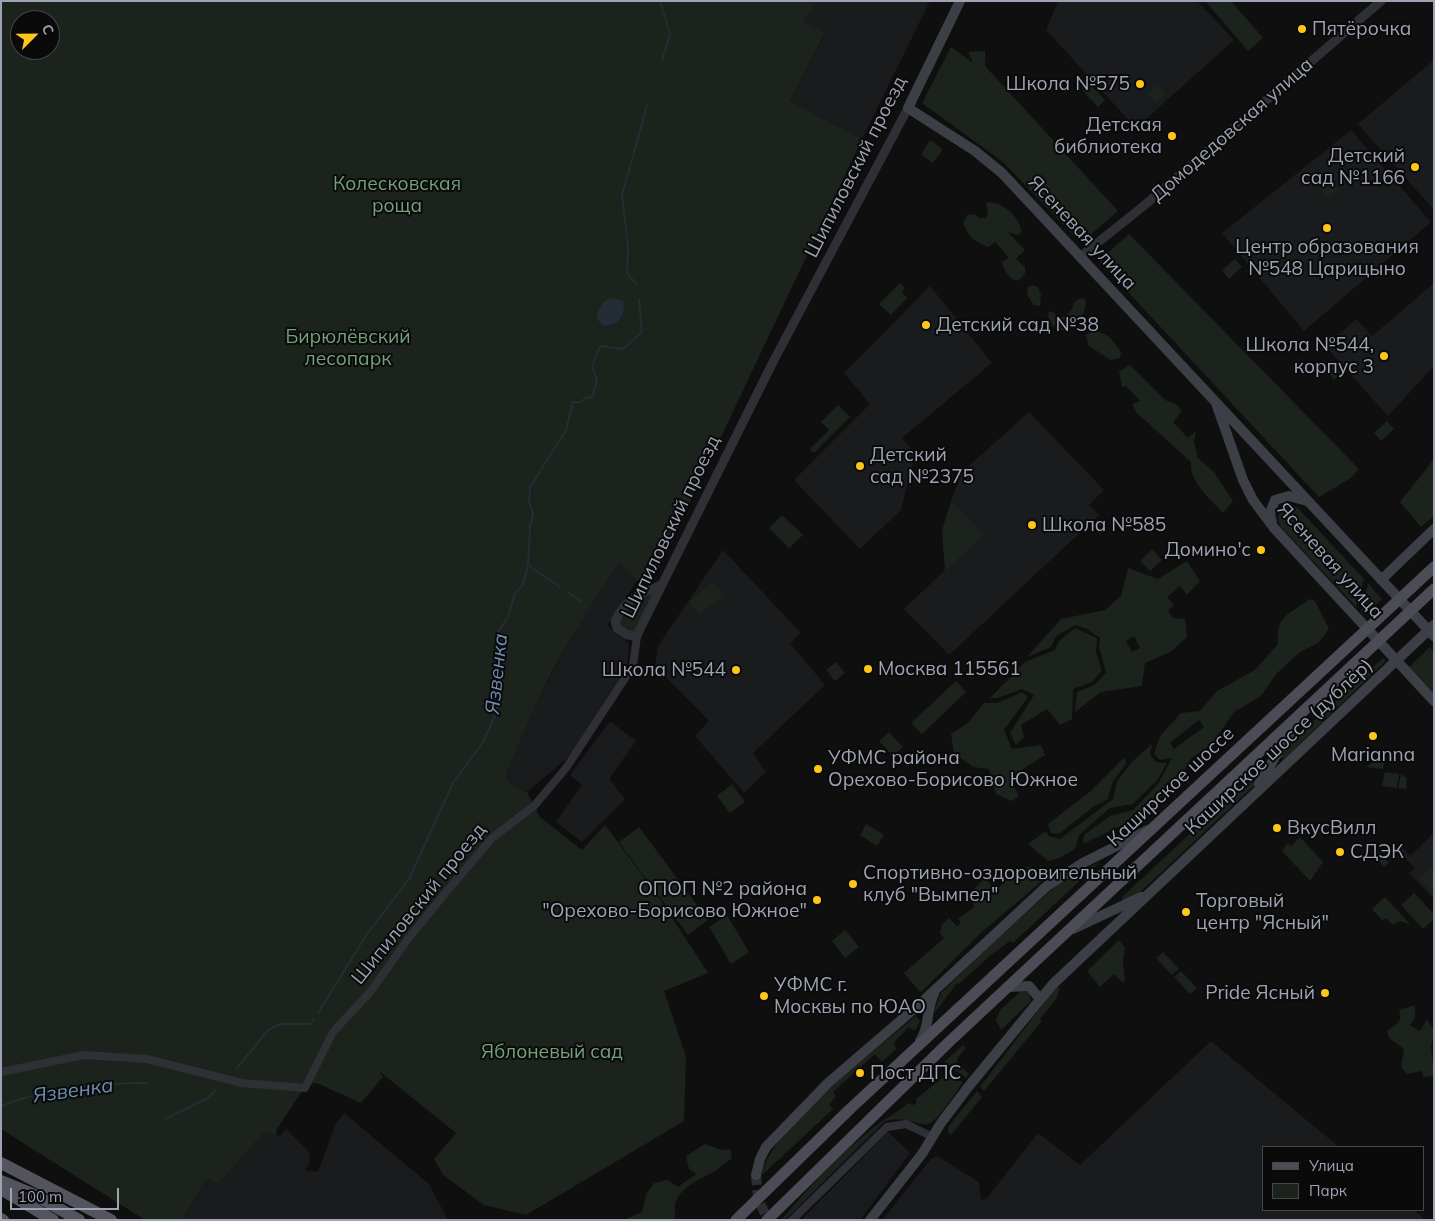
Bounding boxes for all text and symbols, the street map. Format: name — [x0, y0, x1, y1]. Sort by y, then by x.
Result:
north arrow — [10, 10, 60, 60]
place label: Пятёрочка — [1312, 18, 1411, 40]
text: С — [38, 22, 58, 37]
marker: Пятёрочка — [1296, 23, 1308, 35]
street label: Домодедовская улица — [1146, 53, 1318, 207]
street label: Шипиловский проезд — [800, 72, 912, 262]
place label: Школа №575 — [1006, 73, 1130, 95]
marker: Школа №575 — [1134, 78, 1146, 90]
place label: Детская библиотека — [1054, 114, 1162, 158]
marker: Детская библиотека — [1166, 130, 1178, 142]
place label: Детский сад №1166 — [1301, 145, 1405, 189]
marker: Детский сад №1166 — [1409, 161, 1421, 173]
street label: Ясеневая улица — [1023, 171, 1141, 295]
park label: Колесковская роща — [333, 173, 461, 217]
marker: Центр образования №548 Царицыно — [1321, 222, 1333, 234]
place label: Центр образования №548 Царицыно — [1235, 236, 1419, 280]
place label: Детский сад №38 — [936, 314, 1099, 336]
marker: Детский сад №38 — [920, 319, 932, 331]
park label: Бирюлёвский лесопарк — [285, 326, 411, 370]
place label: Школа №544, корпус 3 — [1246, 334, 1374, 378]
marker: Школа №544, корпус 3 — [1378, 350, 1390, 362]
street label: Шипиловский проезд — [617, 432, 725, 622]
place label: Детский сад №2375 — [870, 444, 974, 488]
marker: Детский сад №2375 — [854, 460, 866, 472]
street label: Ясеневая улица — [1272, 498, 1388, 624]
place label: Школа №585 — [1042, 514, 1166, 536]
marker: Школа №585 — [1026, 519, 1038, 531]
place label: Домино'c — [1165, 539, 1251, 561]
marker: Домино'c — [1255, 544, 1267, 556]
water label: Язвенка — [481, 632, 513, 716]
street label: Каширское шоссе (дублёр) — [1181, 654, 1377, 840]
place label: Москва 115561 — [878, 658, 1021, 680]
place label: Школа №544 — [602, 659, 726, 681]
marker: Москва 115561 — [862, 663, 874, 675]
marker: Школа №544 — [730, 664, 742, 676]
street label: Каширское шоссе — [1103, 722, 1239, 852]
marker: Marianna — [1367, 730, 1379, 742]
place label: Marianna — [1331, 744, 1415, 766]
place label: УФМС района Орехово-Борисово Южное — [828, 747, 1078, 791]
marker: УФМС района Орехово-Борисово Южное — [812, 763, 824, 775]
place label: ВкусВилл — [1287, 817, 1376, 839]
street label: Шипиловский проезд — [347, 819, 491, 989]
marker: ВкусВилл — [1271, 822, 1283, 834]
place label: СДЭК — [1350, 841, 1404, 863]
marker: СДЭК — [1334, 846, 1346, 858]
place label: Спортивно-оздоровительный клуб "Вымпел" — [863, 862, 1137, 906]
place label: ОПОП №2 района "Орехово-Борисово Южное" — [542, 878, 807, 922]
marker: Спортивно-оздоровительный клуб "Вымпел" — [847, 878, 859, 890]
place label: Торговый центр "Ясный" — [1196, 890, 1329, 934]
marker: ОПОП №2 района "Орехово-Борисово Южное" — [811, 894, 823, 906]
marker: Торговый центр "Ясный" — [1180, 906, 1192, 918]
place label: УФМС г. Москвы по ЮАО — [774, 974, 926, 1018]
place label: Pride Ясный — [1205, 982, 1315, 1004]
marker: Pride Ясный — [1319, 987, 1331, 999]
marker: УФМС г. Москвы по ЮАО — [758, 990, 770, 1002]
park label: Яблоневый сад — [481, 1041, 623, 1063]
place label: Пост ДПС — [870, 1062, 962, 1084]
marker: Пост ДПС — [854, 1067, 866, 1079]
water label: Язвенка — [31, 1073, 115, 1109]
legend — [1262, 1146, 1425, 1211]
text: Улица — [1309, 1156, 1354, 1175]
scale bar — [12, 1178, 121, 1210]
text: Парк — [1309, 1181, 1347, 1200]
text: 100 m — [18, 1187, 62, 1206]

